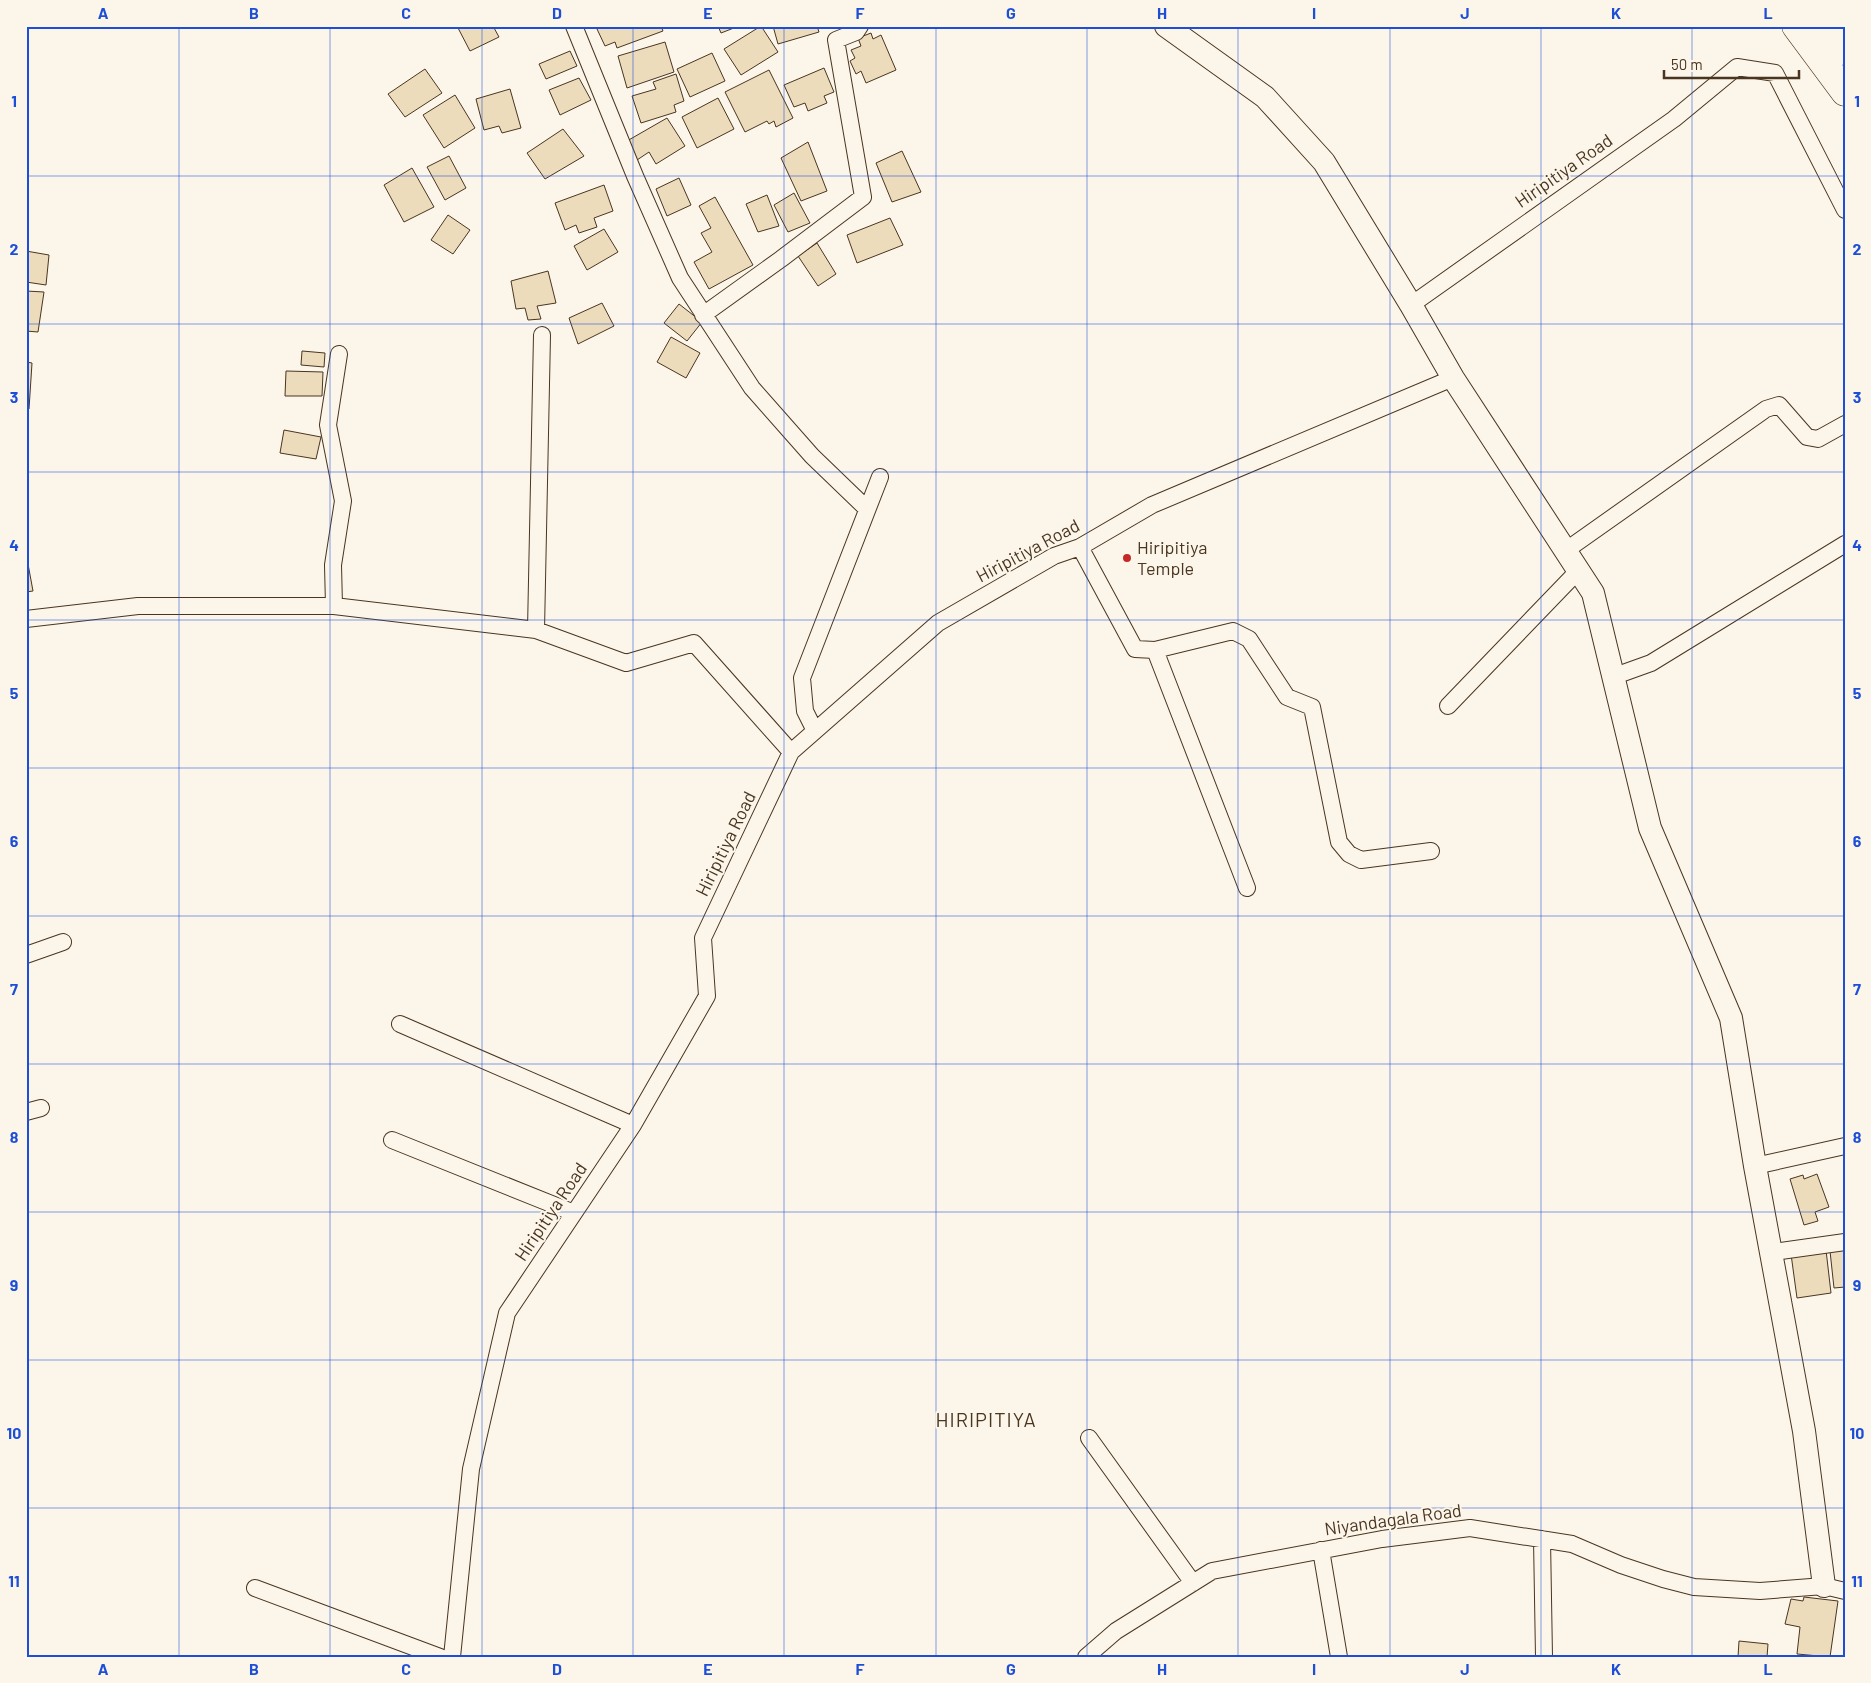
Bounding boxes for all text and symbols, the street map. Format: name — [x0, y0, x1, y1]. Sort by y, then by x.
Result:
text: A — [98, 3, 109, 22]
text: B — [249, 3, 259, 22]
text: C — [401, 3, 411, 22]
text: D — [552, 3, 562, 22]
text: E — [703, 3, 713, 22]
text: F — [856, 3, 865, 22]
text: G — [1006, 3, 1016, 22]
text: H — [1157, 3, 1167, 22]
text: I — [1312, 3, 1316, 22]
text: J — [1460, 3, 1470, 22]
text: K — [1611, 3, 1621, 22]
text: L — [1763, 3, 1773, 22]
scale bar — [1664, 48, 1798, 80]
text: 50 m — [1671, 55, 1703, 73]
text: 1 — [11, 91, 17, 110]
text: 1 — [1854, 91, 1860, 110]
street label: Hiripitiya Road — [1510, 129, 1616, 212]
text: 2 — [10, 239, 19, 258]
text: 2 — [1853, 239, 1862, 258]
text: 3 — [10, 387, 18, 406]
text: 3 — [1853, 387, 1861, 406]
street label: Hiripitiya Road — [972, 514, 1083, 587]
text: 4 — [9, 535, 19, 554]
text: 4 — [1852, 535, 1862, 554]
place label: Hiripitiya Temple — [1137, 536, 1207, 579]
marker: Hiripitiya Temple — [1121, 552, 1133, 564]
text: 5 — [10, 683, 19, 702]
text: 5 — [1853, 683, 1862, 702]
street label: Hiripitiya Road — [690, 788, 760, 900]
text: 6 — [10, 831, 19, 850]
text: 6 — [1853, 831, 1862, 850]
text: 7 — [10, 979, 18, 998]
text: 7 — [1853, 979, 1861, 998]
text: 8 — [10, 1127, 19, 1146]
text: 8 — [1853, 1127, 1862, 1146]
street label: Hiripitiya Road — [509, 1158, 591, 1265]
text: 9 — [10, 1275, 18, 1294]
text: 9 — [1853, 1275, 1861, 1294]
district label: HIRIPITIYA — [935, 1407, 1037, 1431]
text: 10 — [7, 1423, 21, 1442]
text: 10 — [1850, 1423, 1864, 1442]
street label: Niyandagala Road — [1323, 1498, 1463, 1540]
text: 11 — [8, 1571, 20, 1590]
text: 11 — [1851, 1571, 1863, 1590]
text: A — [98, 1659, 109, 1678]
text: B — [249, 1659, 259, 1678]
text: C — [401, 1659, 411, 1678]
text: D — [552, 1659, 562, 1678]
text: E — [703, 1659, 713, 1678]
text: F — [856, 1659, 865, 1678]
text: G — [1006, 1659, 1016, 1678]
text: H — [1157, 1659, 1167, 1678]
text: I — [1312, 1659, 1316, 1678]
text: J — [1460, 1659, 1470, 1678]
text: K — [1611, 1659, 1621, 1678]
text: L — [1763, 1659, 1773, 1678]

